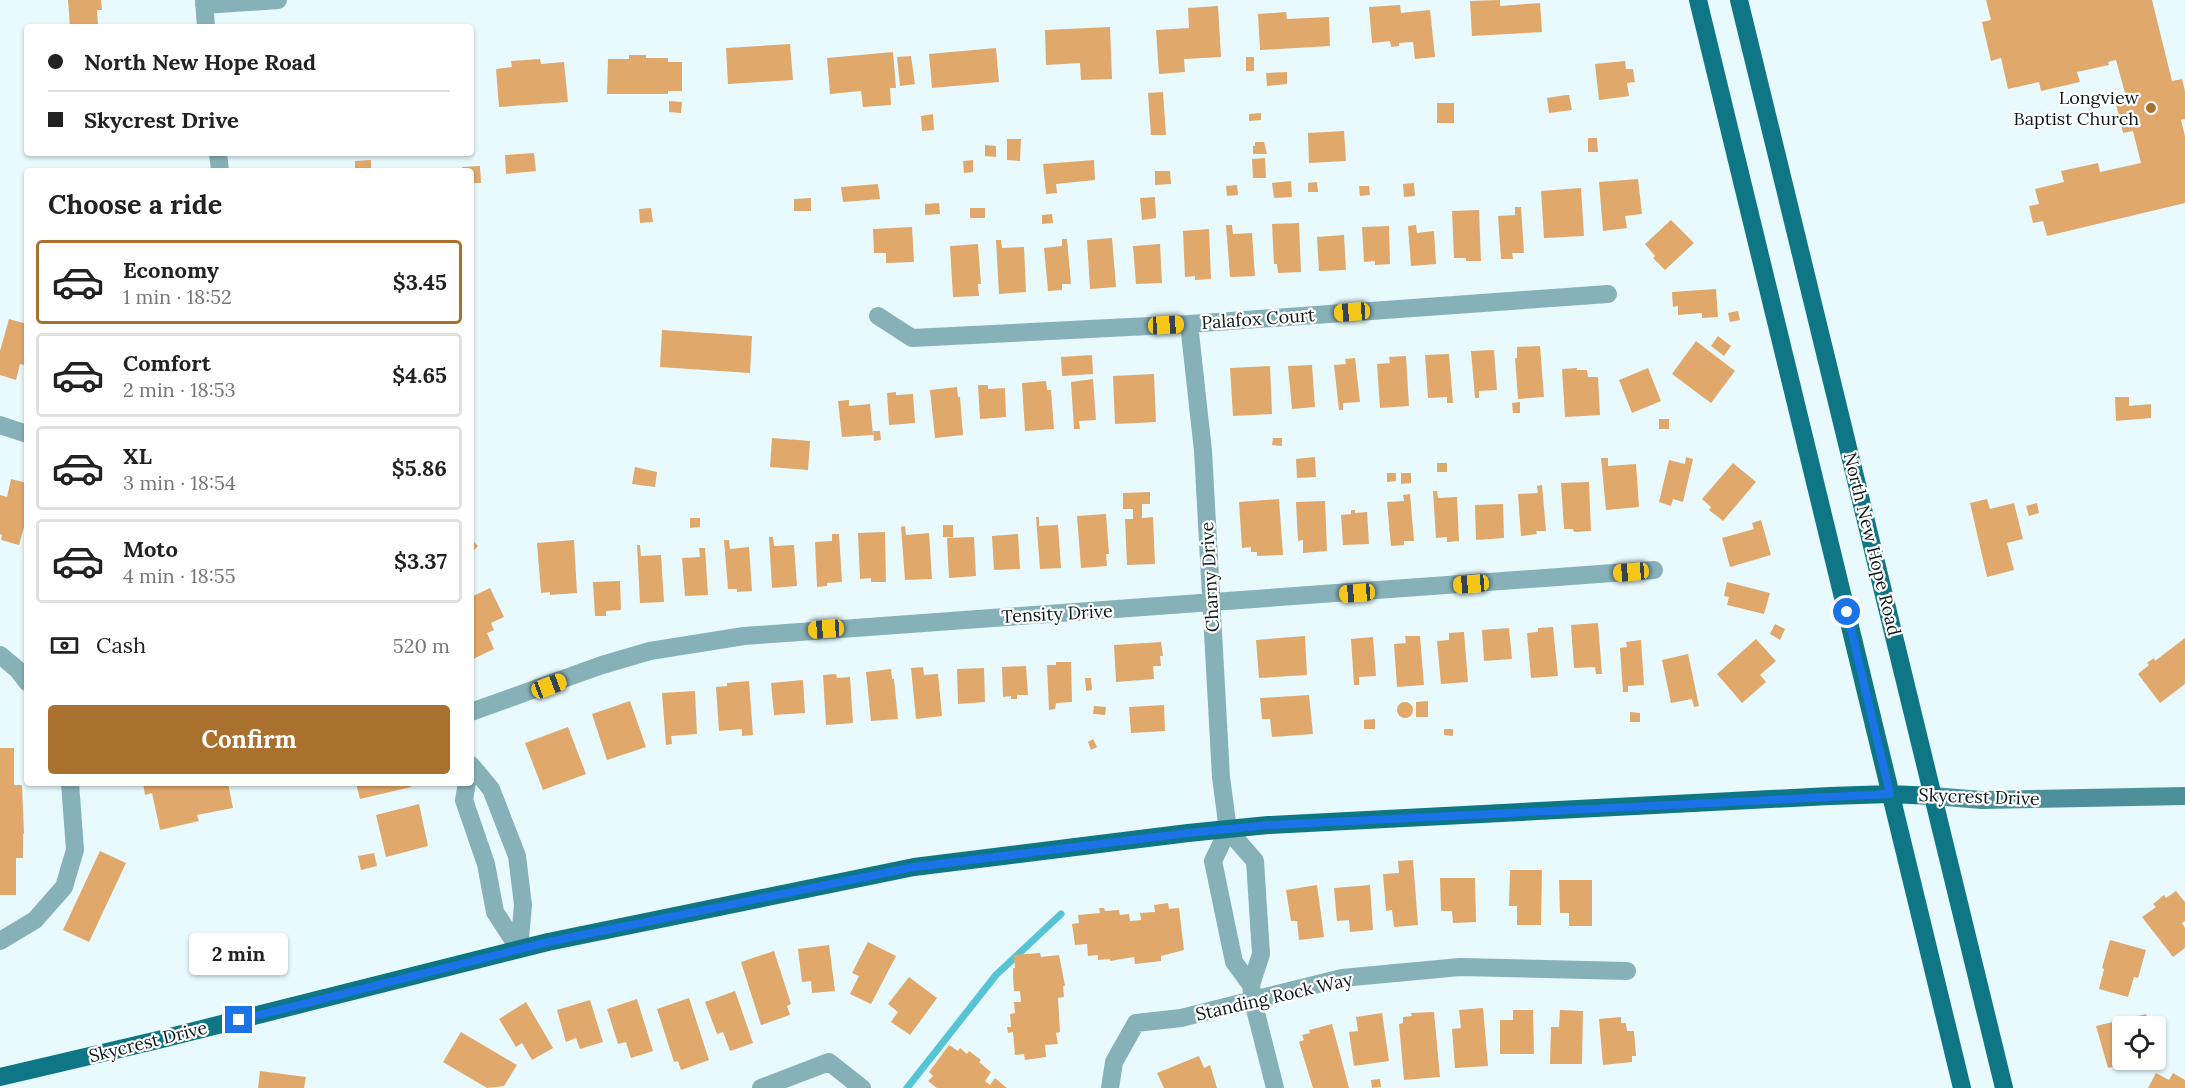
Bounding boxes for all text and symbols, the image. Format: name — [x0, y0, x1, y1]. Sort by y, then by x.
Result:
text: North New Hope Road — [84, 48, 316, 76]
place label: Longview Baptist Church — [2014, 86, 2140, 130]
marker: Longview Baptist Church — [2144, 101, 2158, 115]
text: Skycrest Drive — [84, 106, 239, 134]
text: Choose a ride — [48, 187, 222, 221]
icon: car — [51, 255, 105, 309]
text: Economy — [123, 256, 219, 284]
text: $3.45 — [393, 268, 447, 296]
text: 1 min · 18:52 — [123, 284, 232, 309]
car — [1333, 302, 1371, 322]
street label: Palafox Court — [1200, 303, 1316, 334]
car — [1148, 315, 1184, 335]
icon: car — [51, 348, 105, 402]
text: Comfort — [123, 349, 211, 377]
text: $4.65 — [392, 361, 447, 389]
text: 2 min · 18:53 — [123, 377, 236, 402]
icon: car — [51, 441, 105, 495]
text: XL — [123, 442, 152, 470]
street label: North New Hope Road — [1839, 450, 1906, 638]
text: $5.86 — [392, 454, 447, 482]
text: 3 min · 18:54 — [123, 470, 236, 495]
street label: Charny Drive — [1195, 521, 1224, 633]
icon: car — [51, 534, 105, 588]
text: Moto — [123, 535, 178, 563]
text: $3.37 — [394, 547, 447, 575]
car — [1612, 561, 1650, 583]
text: 4 min · 18:55 — [123, 563, 236, 588]
car — [1452, 573, 1490, 595]
car — [1338, 582, 1376, 604]
route start — [1833, 598, 1860, 625]
street label: Tensity Drive — [1001, 599, 1113, 628]
car — [807, 619, 845, 639]
icon: cash — [48, 629, 81, 662]
text: Cash — [96, 631, 146, 659]
text: 520 m — [393, 633, 450, 658]
car — [529, 671, 569, 701]
button: Confirm — [48, 705, 450, 774]
street label: Skycrest Drive — [1918, 783, 2040, 810]
callout: 2 min — [190, 933, 288, 975]
text: 2 min — [212, 941, 265, 966]
street label: Standing Rock Way — [1193, 967, 1355, 1026]
route end — [225, 1006, 252, 1033]
street label: Skycrest Drive — [86, 1016, 210, 1067]
map controls — [2112, 1016, 2166, 1070]
button: locate — [2112, 1016, 2166, 1070]

